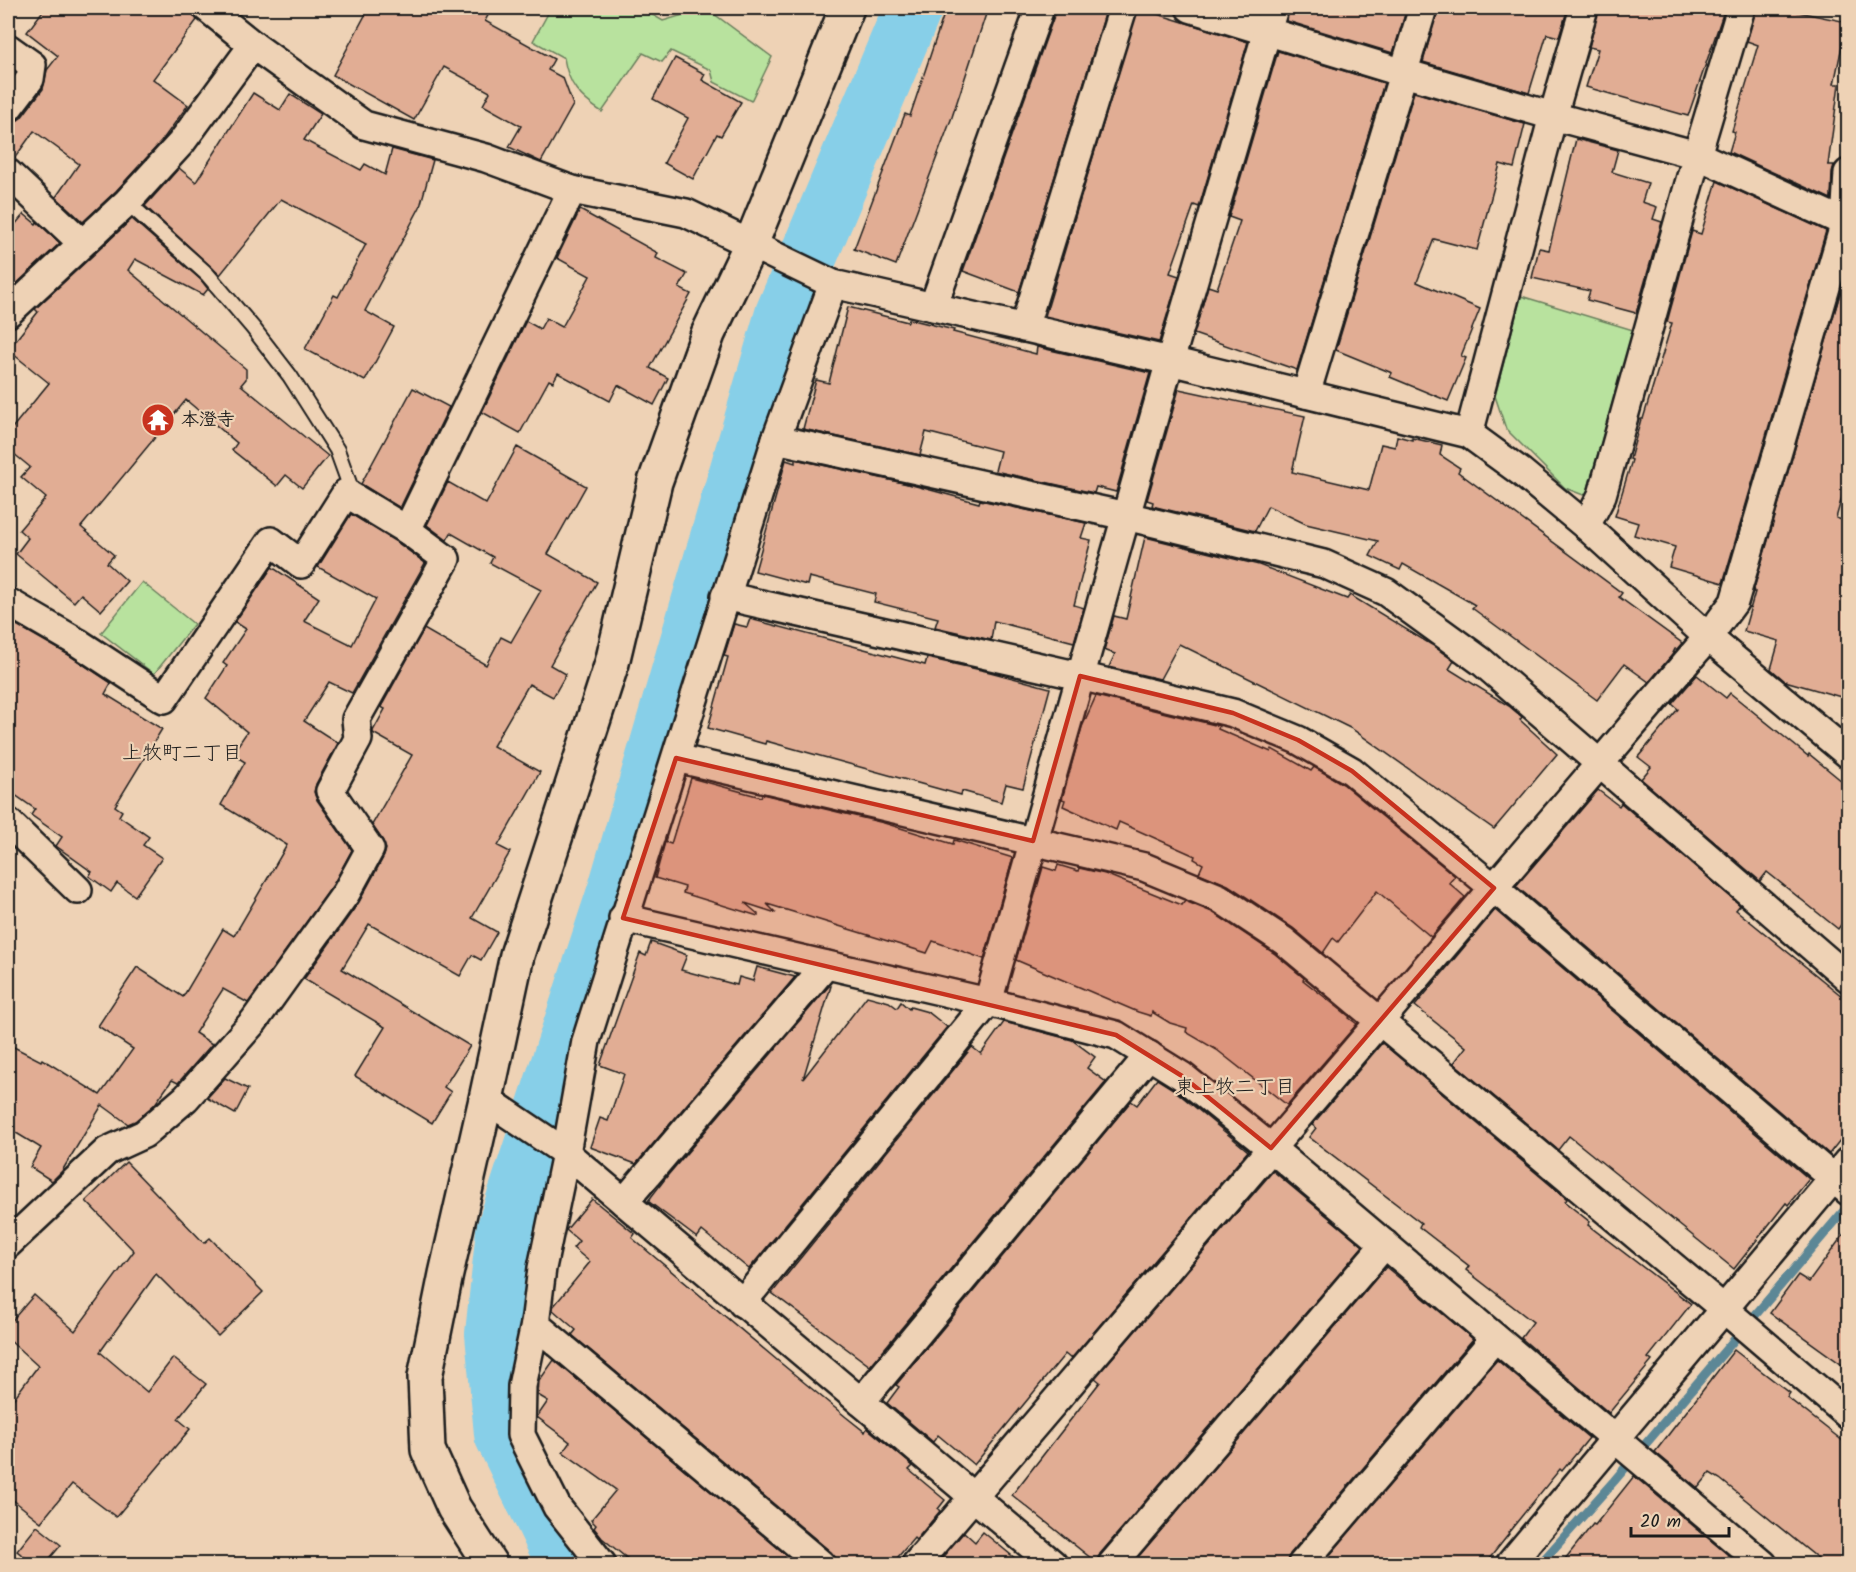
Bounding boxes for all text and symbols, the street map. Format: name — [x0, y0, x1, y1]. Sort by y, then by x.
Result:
temple icon: 本澄寺 — [140, 402, 176, 438]
place label: 本澄寺 — [181, 406, 235, 435]
district label: 上牧町二丁目 — [122, 738, 242, 770]
district label: 東上牧二丁目 — [1175, 1072, 1295, 1104]
scale bar — [1631, 1500, 1728, 1538]
text: 20 m — [1640, 1508, 1681, 1537]

